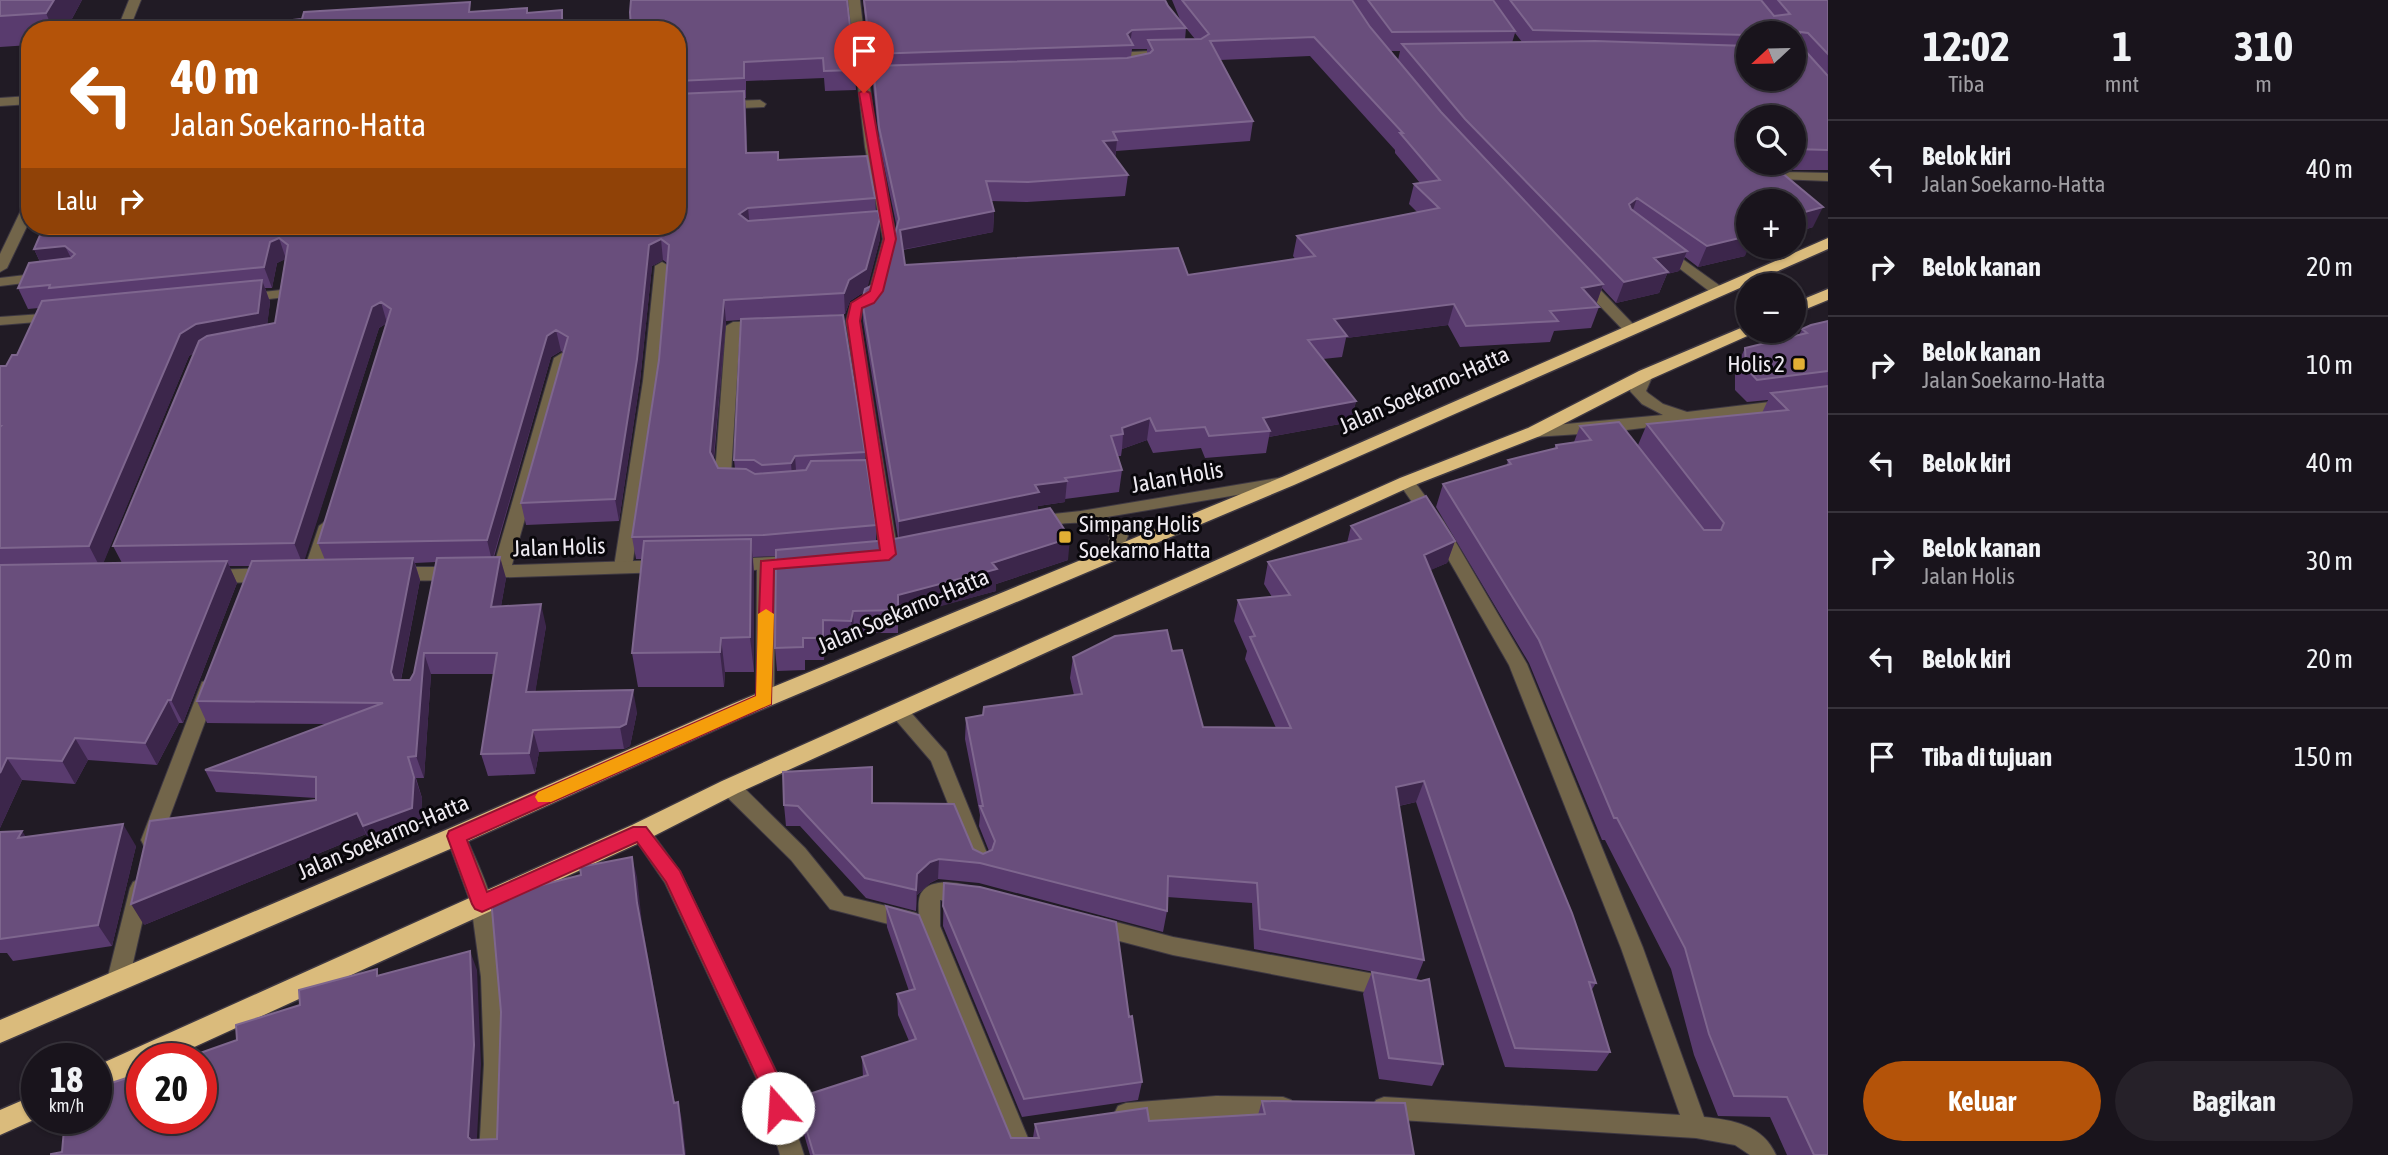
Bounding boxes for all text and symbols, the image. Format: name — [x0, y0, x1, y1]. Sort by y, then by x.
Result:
pin — [834, 21, 894, 93]
north arrow — [1736, 21, 1806, 91]
map controls — [1736, 21, 1806, 343]
text: 12:02 — [1923, 22, 2010, 70]
text: 1 — [2112, 22, 2132, 70]
text: 310 — [2234, 22, 2293, 70]
icon: arrive — [845, 32, 883, 70]
text: 40 m — [171, 48, 259, 104]
icon: left — [56, 49, 147, 140]
text: Tiba — [1948, 71, 1985, 97]
text: mnt — [2105, 71, 2139, 97]
text: m — [2255, 71, 2272, 97]
button: search — [1736, 105, 1806, 175]
text: Jalan Soekarno-Hatta — [171, 106, 426, 143]
text: Belok kiri — [1922, 141, 2011, 171]
icon: left — [1863, 150, 1901, 188]
text: 40 m — [2306, 154, 2353, 184]
text: Jalan Soekarno-Hatta — [1922, 171, 2105, 197]
icon: right — [112, 182, 150, 220]
text: Lalu — [56, 186, 98, 216]
button: + — [1736, 189, 1806, 259]
icon: right — [1863, 248, 1901, 286]
text: Belok kanan — [1922, 252, 2041, 282]
text: 20 m — [2306, 252, 2353, 282]
button: − — [1736, 273, 1806, 343]
text: Belok kanan — [1922, 337, 2041, 367]
street label: Jalan Soekarno-Hatta — [1335, 341, 1513, 439]
icon: right — [1863, 346, 1901, 384]
text: 10 m — [2306, 350, 2353, 380]
place label: Holis 2 — [1727, 351, 1785, 377]
marker: Holis 2 — [1791, 356, 1807, 372]
text: Jalan Soekarno-Hatta — [1922, 367, 2105, 393]
icon: left — [1863, 444, 1901, 482]
text: Belok kiri — [1922, 448, 2011, 478]
text: 40 m — [2306, 448, 2353, 478]
street label: Jalan Holis — [1129, 456, 1225, 498]
place label: Simpang Holis Soekarno Hatta — [1079, 511, 1211, 563]
marker: Simpang Holis Soekarno Hatta — [1057, 529, 1073, 545]
street label: Jalan Holis — [512, 532, 606, 562]
text: Belok kanan — [1922, 533, 2041, 563]
icon: right — [1863, 542, 1901, 580]
text: 30 m — [2306, 546, 2353, 576]
street label: Jalan Soekarno-Hatta — [814, 563, 992, 659]
text: Jalan Holis — [1922, 563, 2015, 589]
icon: left — [1863, 640, 1901, 678]
text: Belok kiri — [1922, 644, 2011, 674]
text: 20 m — [2306, 644, 2353, 674]
icon: arrive — [1863, 738, 1901, 776]
text: Tiba di tujuan — [1922, 742, 2052, 772]
text: 150 m — [2294, 742, 2353, 772]
street label: Jalan Soekarno-Hatta — [294, 789, 472, 885]
speed limit sign: 20 — [126, 1043, 217, 1134]
text: 18 — [50, 1059, 83, 1099]
button: Keluar — [1863, 1061, 2101, 1141]
button: Bagikan — [2115, 1061, 2353, 1141]
position arrow — [741, 1071, 815, 1145]
text: km/h — [49, 1095, 84, 1116]

